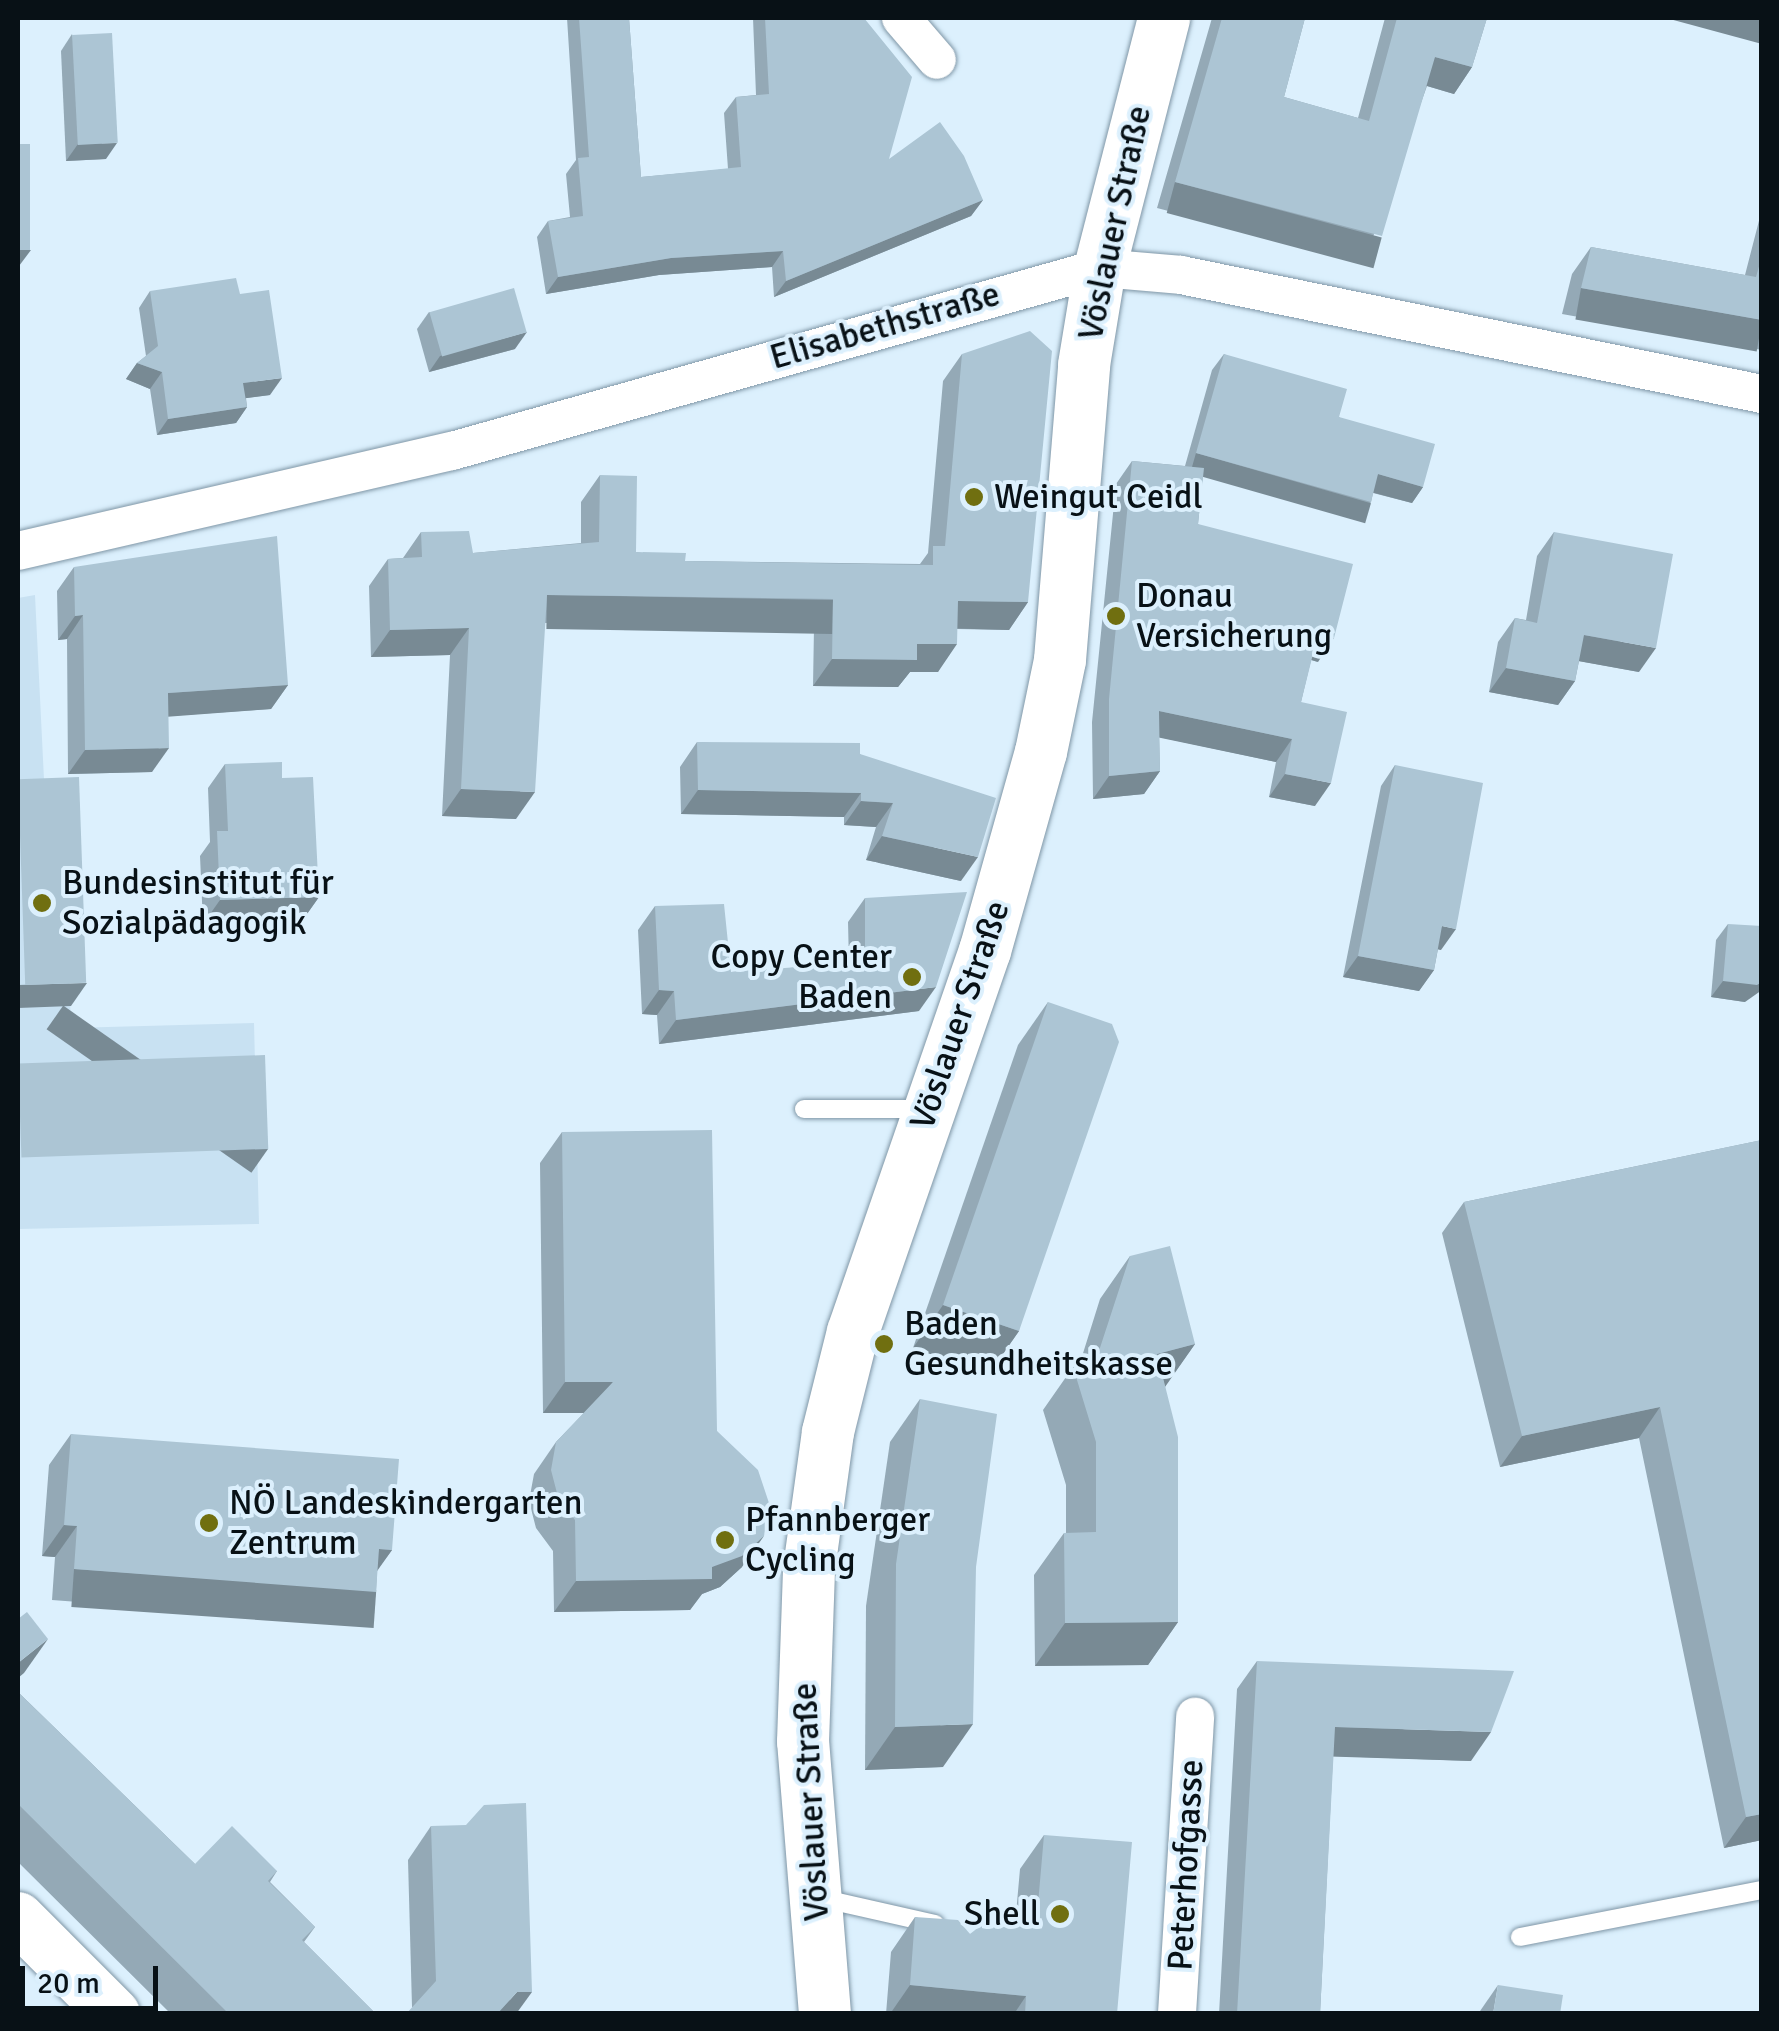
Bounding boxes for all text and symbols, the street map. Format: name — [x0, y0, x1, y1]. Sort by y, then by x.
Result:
street label: Vöslauer Straße — [1070, 102, 1160, 344]
street label: Elisabethstraße — [765, 273, 1005, 379]
place label: Weingut Ceidl — [994, 476, 1203, 518]
marker: Weingut Ceidl — [963, 486, 985, 508]
place label: Donau Versicherung — [1136, 575, 1332, 657]
marker: Donau Versicherung — [1105, 605, 1127, 627]
place label: Bundesinstitut für Sozialpädagogik — [62, 862, 334, 944]
marker: Bundesinstitut für Sozialpädagogik — [31, 892, 53, 914]
street label: Vöslauer Straße — [901, 895, 1019, 1135]
place label: Copy Center Baden — [711, 936, 892, 1018]
marker: Copy Center Baden — [901, 966, 923, 988]
place label: Baden Gesundheitskasse — [904, 1303, 1173, 1385]
marker: Baden Gesundheitskasse — [873, 1333, 895, 1355]
place label: NÖ Landeskindergarten Zentrum — [229, 1482, 583, 1564]
place label: Pfannberger Cycling — [745, 1499, 930, 1581]
marker: NÖ Landeskindergarten Zentrum — [198, 1512, 220, 1534]
marker: Pfannberger Cycling — [714, 1529, 736, 1551]
street label: Vöslauer Straße — [784, 1682, 838, 1922]
street label: Peterhofgasse — [1159, 1758, 1213, 1972]
place label: Shell — [964, 1893, 1040, 1935]
marker: Shell — [1049, 1903, 1071, 1925]
scale bar — [25, 1946, 162, 2008]
text: 20 m — [37, 1965, 100, 2002]

